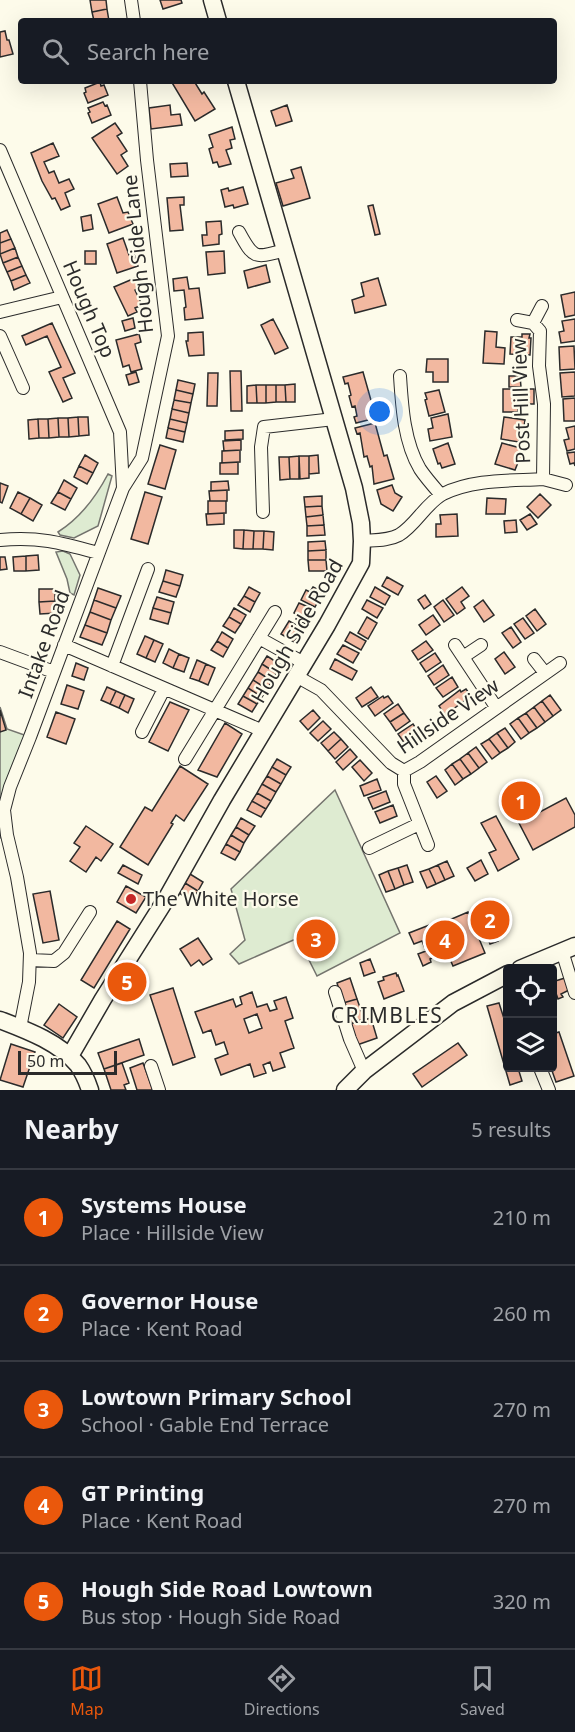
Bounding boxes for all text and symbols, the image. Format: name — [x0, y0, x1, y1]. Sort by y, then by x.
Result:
search box — [18, 18, 557, 84]
icon: search — [39, 35, 72, 68]
text: Search here — [87, 36, 209, 66]
street label: Hough Side Lane — [116, 173, 159, 335]
street label: Hough Top — [57, 256, 122, 362]
street label: Post Hill View — [505, 338, 536, 464]
your location — [365, 397, 394, 426]
street label: Hough Side Road — [244, 554, 349, 708]
street label: Intake Road — [12, 586, 76, 701]
street label: Hillside View — [391, 671, 504, 760]
pin: 1 — [502, 778, 540, 824]
place label: The White Horse — [143, 885, 299, 912]
marker: The White Horse — [124, 892, 138, 906]
pin: 2 — [470, 898, 510, 942]
pin: 3 — [296, 916, 336, 962]
pin: 4 — [426, 918, 464, 962]
pin: 5 — [108, 960, 146, 1004]
map controls — [503, 964, 557, 1072]
button: locate — [503, 964, 557, 1018]
district label: CRIMBLES — [331, 1001, 443, 1029]
button: layers — [503, 1018, 557, 1072]
scale bar — [18, 1048, 117, 1076]
text: 50 m — [27, 1050, 64, 1072]
text: Nearby — [24, 1111, 119, 1147]
text: 5 results — [471, 1116, 551, 1143]
text: Systems House — [81, 1189, 247, 1219]
text: 1 — [38, 1204, 49, 1231]
text: 210 m — [493, 1204, 551, 1231]
text: Place · Hillside View — [81, 1219, 264, 1246]
text: Governor House — [81, 1285, 258, 1315]
text: 2 — [38, 1300, 49, 1327]
text: 260 m — [493, 1300, 551, 1327]
text: Place · Kent Road — [81, 1315, 243, 1342]
text: Lowtown Primary School — [81, 1381, 352, 1411]
text: 3 — [38, 1396, 49, 1423]
text: 270 m — [493, 1396, 551, 1423]
text: School · Gable End Terrace — [81, 1411, 329, 1438]
text: GT Printing — [81, 1477, 204, 1507]
text: 4 — [38, 1492, 49, 1519]
text: 270 m — [493, 1492, 551, 1519]
text: Place · Kent Road — [81, 1507, 243, 1534]
text: Hough Side Road Lowtown — [81, 1573, 373, 1603]
text: 5 — [38, 1588, 49, 1615]
text: 320 m — [493, 1588, 551, 1615]
text: Bus stop · Hough Side Road — [81, 1603, 340, 1630]
tab: Map — [70, 1662, 103, 1720]
tab: Directions — [244, 1662, 320, 1720]
tab: Saved — [460, 1662, 505, 1720]

